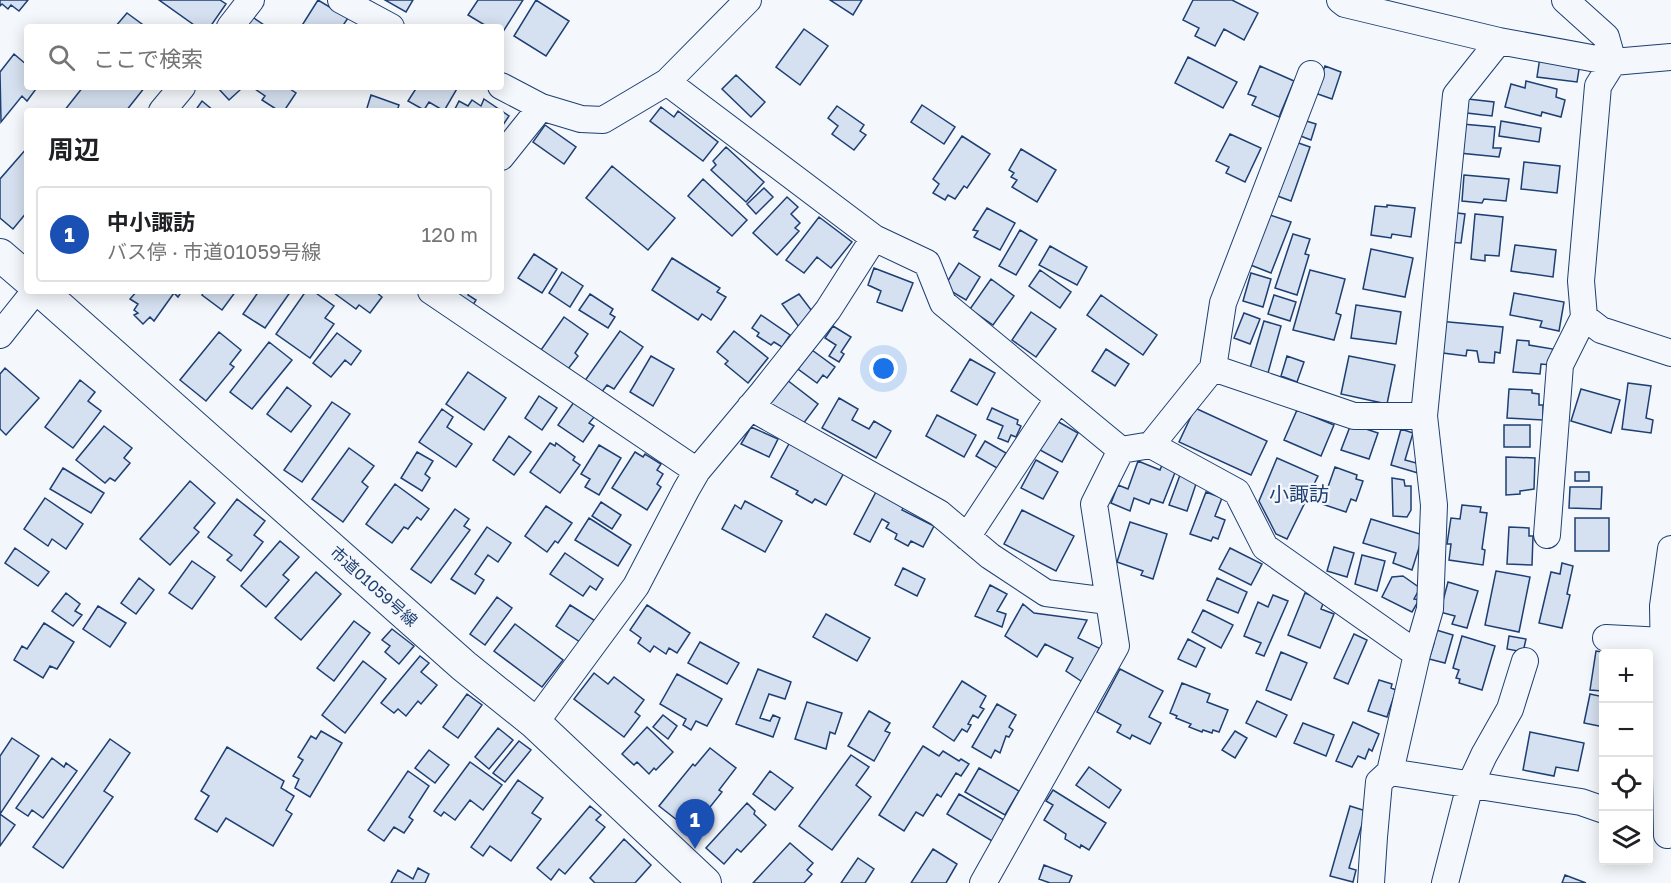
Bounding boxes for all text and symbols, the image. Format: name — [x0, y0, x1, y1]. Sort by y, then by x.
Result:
search box — [24, 24, 504, 90]
icon: search — [45, 41, 78, 74]
text: ここで検索 — [93, 45, 203, 72]
text: 周辺 — [48, 134, 100, 165]
text: 中小諏訪 — [107, 208, 195, 235]
text: 1 — [64, 222, 75, 246]
text: 120 m — [422, 222, 478, 246]
text: バス停 · 市道01059号線 — [107, 239, 321, 263]
your location — [869, 354, 898, 383]
district label: 小諏訪 — [1269, 481, 1329, 505]
street label: 市道01059号線 — [326, 542, 422, 630]
map controls — [1599, 649, 1653, 865]
button: + — [1599, 649, 1653, 703]
button: − — [1599, 703, 1653, 757]
button: locate — [1599, 757, 1653, 811]
pin: 1 — [676, 800, 714, 849]
button: layers — [1599, 811, 1653, 865]

